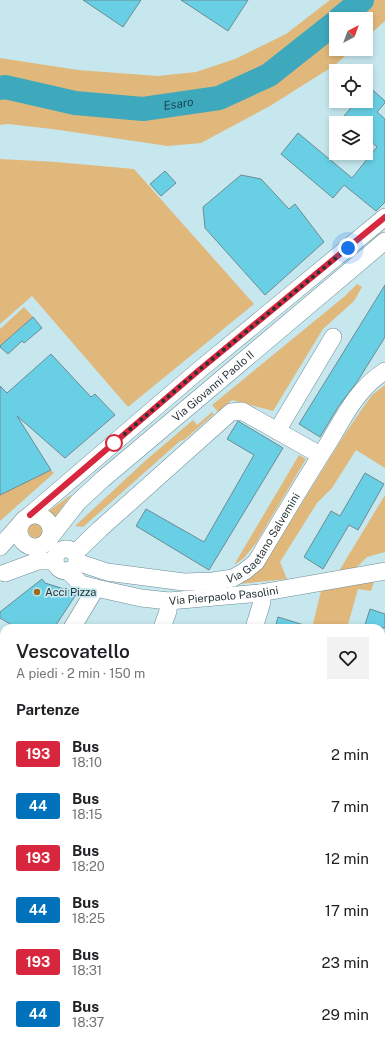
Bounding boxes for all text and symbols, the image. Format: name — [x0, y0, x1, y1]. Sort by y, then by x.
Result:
north arrow — [329, 12, 373, 56]
map controls — [329, 12, 373, 160]
button: locate — [329, 64, 373, 108]
water label: Esaro — [162, 95, 195, 113]
button: layers — [329, 116, 373, 160]
your location — [338, 238, 358, 258]
street label: Via Giovanni Paolo II — [170, 348, 256, 424]
unlabelled marker — [105, 434, 123, 452]
street label: Via Gaetano Salvemini — [226, 491, 302, 585]
street label: Via Pierpaolo Pasolini — [168, 584, 279, 607]
place label: Acci Pizza — [45, 586, 96, 598]
marker: Acci Pizza — [32, 587, 42, 597]
button: heart — [327, 637, 369, 679]
text: Vescovatello — [16, 640, 130, 662]
text: A piedi · 2 min · 150 m — [16, 666, 145, 681]
text: Partenze — [16, 701, 80, 718]
text: Bus — [72, 738, 99, 755]
text: 193 — [26, 746, 50, 762]
text: 2 min — [331, 746, 369, 763]
text: 18:10 — [72, 755, 102, 770]
text: Bus — [72, 790, 99, 807]
text: 44 — [29, 798, 47, 814]
text: 7 min — [331, 798, 369, 815]
text: 18:15 — [72, 807, 102, 822]
text: Bus — [72, 842, 99, 859]
text: 193 — [26, 850, 50, 866]
text: 12 min — [325, 850, 369, 867]
text: 18:20 — [72, 859, 105, 874]
text: Bus — [72, 894, 99, 911]
text: 44 — [29, 902, 47, 918]
text: 17 min — [325, 902, 369, 919]
text: 18:25 — [72, 911, 105, 926]
text: Bus — [72, 946, 99, 963]
text: 193 — [26, 954, 50, 970]
text: 23 min — [322, 954, 369, 971]
text: 18:31 — [72, 963, 102, 978]
text: Bus — [72, 998, 99, 1015]
text: 44 — [29, 1006, 47, 1022]
text: 29 min — [322, 1006, 369, 1023]
text: 18:37 — [72, 1015, 104, 1030]

